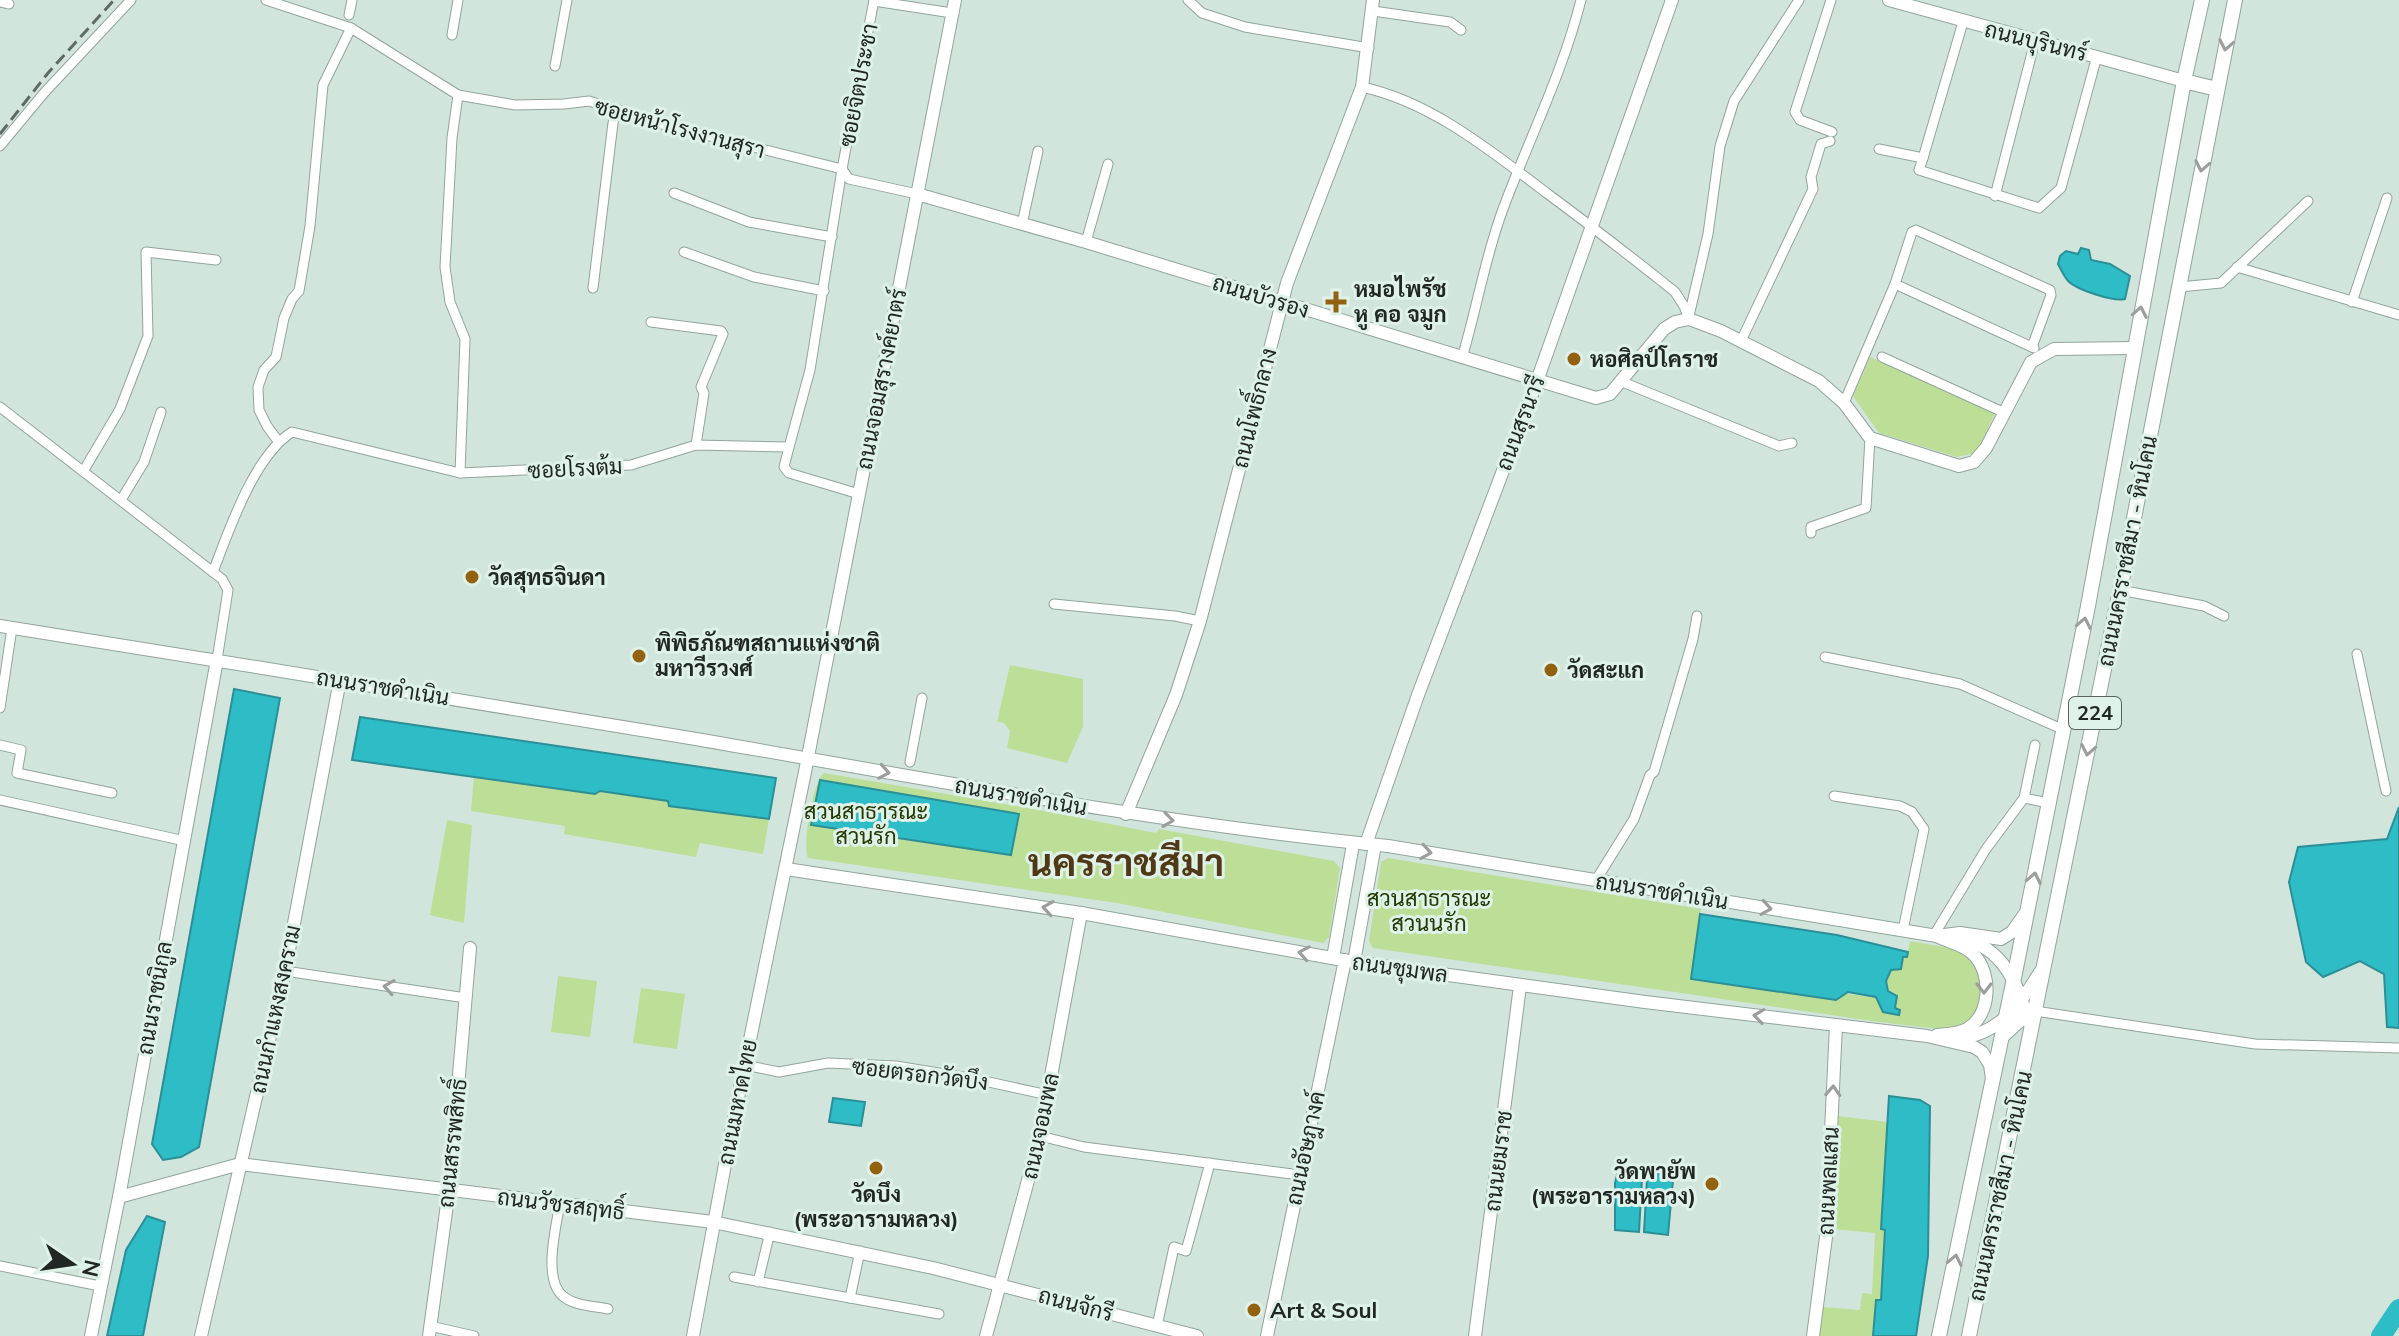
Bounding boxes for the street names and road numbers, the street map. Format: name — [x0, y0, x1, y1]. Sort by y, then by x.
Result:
street label: ถนนบุรินทร์ — [1981, 15, 2090, 69]
street label: ซอยจิตประชา — [832, 21, 884, 149]
street label: ซอยหน้าโรงงานสุรา — [591, 92, 768, 166]
street label: ถนนบัวรอง — [1209, 268, 1313, 324]
street label: ถนนจอมสุรางค์ยาตร์ — [850, 286, 914, 472]
street label: ถนนโพธิ์กลาง — [1221, 344, 1282, 471]
street label: ถนนสุรนารี — [1489, 372, 1553, 475]
street label: ถนนนครราชสีมา - หินโคน — [2091, 433, 2163, 669]
street label: ซอยโรงต้ม — [527, 452, 623, 484]
street label: ถนนราชดำเนิน — [315, 663, 451, 711]
road number: 224 — [2069, 697, 2121, 729]
street label: ถนนราชดำเนิน — [953, 771, 1089, 821]
street label: ถนนราชดำเนิน — [1594, 867, 1730, 915]
street label: ถนนกำแหงสงคราม — [243, 922, 307, 1096]
street label: ถนนราชนิกูล — [130, 939, 180, 1057]
street label: ถนนชุมพล — [1350, 947, 1450, 991]
street label: ถนนมหาดไทย — [711, 1037, 763, 1167]
street label: ซอยตรอกวัดบึง — [850, 1052, 990, 1096]
street label: ถนนนครราชสีมา - หินโคน — [1962, 1068, 2038, 1304]
street label: ถนนจอมพล — [1015, 1070, 1065, 1182]
street label: ถนนสรรพสิทธิ์ — [426, 1076, 473, 1209]
street label: ถนนอัษฎางค์ — [1279, 1088, 1333, 1208]
street label: ถนนยมราช — [1478, 1109, 1518, 1213]
street label: ถนนพลแสน — [1811, 1126, 1845, 1236]
street label: ถนนวัชรสฤทธิ์ — [496, 1177, 627, 1226]
street label: ถนนจักรี — [1035, 1281, 1117, 1327]

